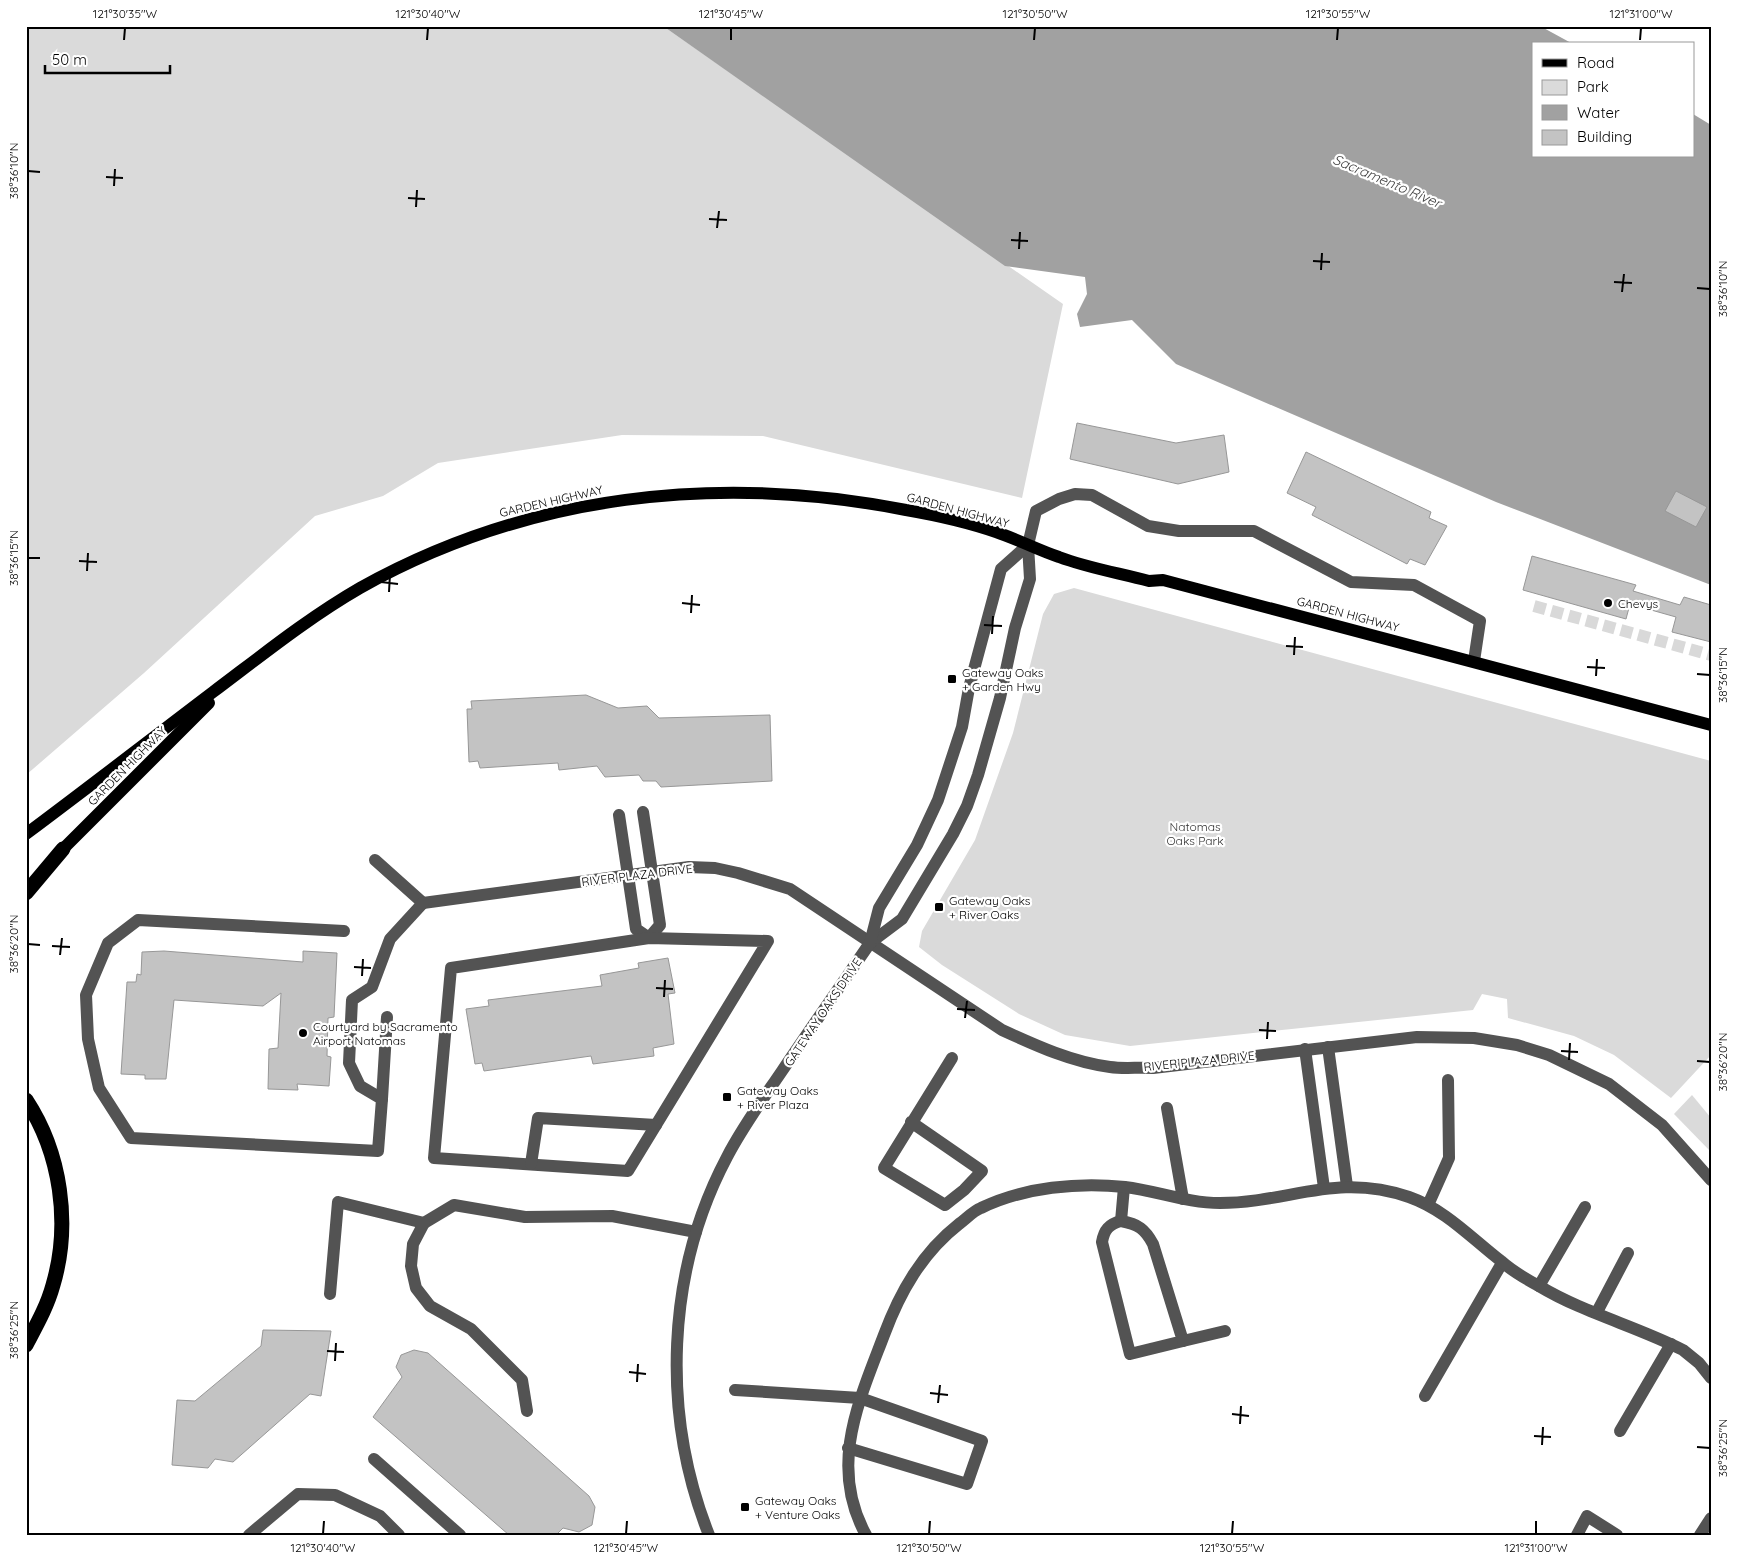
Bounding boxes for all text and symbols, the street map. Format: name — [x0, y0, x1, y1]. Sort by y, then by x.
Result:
text: 121°30'35"W — [93, 6, 158, 21]
text: 121°30'40"W — [396, 6, 461, 21]
text: 121°30'45"W — [699, 6, 764, 21]
text: 121°30'50"W — [1002, 6, 1068, 21]
text: 121°30'55"W — [1306, 6, 1371, 21]
text: 121°31'00"W — [1609, 6, 1673, 21]
scale bar — [45, 42, 170, 74]
legend — [1532, 42, 1694, 158]
text: 50 m — [52, 50, 87, 69]
text: Road — [1577, 53, 1614, 72]
text: Park — [1577, 77, 1609, 96]
text: Water — [1577, 103, 1620, 122]
text: Building — [1577, 127, 1632, 146]
text: 38°36'10"N — [6, 143, 21, 199]
water label: Sacramento River — [1330, 150, 1445, 213]
text: 38°36'10"N — [1715, 261, 1730, 317]
street label: GARDEN HIGHWAY — [498, 482, 604, 520]
street label: GARDEN HIGHWAY — [905, 489, 1011, 531]
text: 38°36'15"N — [6, 530, 21, 586]
street label: GARDEN HIGHWAY — [1295, 593, 1401, 635]
place label: Chevys — [1618, 596, 1658, 611]
marker: Chevys — [1602, 597, 1614, 609]
text: 38°36'15"N — [1715, 647, 1730, 703]
place label: Gateway Oaks + Garden Hwy — [962, 665, 1044, 694]
marker: Gateway Oaks + Garden Hwy — [946, 673, 958, 685]
street label: GARDEN HIGHWAY — [84, 723, 170, 809]
park label: Natomas Oaks Park — [1166, 819, 1224, 848]
street label: RIVER PLAZA DRIVE — [581, 861, 694, 889]
place label: Gateway Oaks + River Oaks — [949, 893, 1031, 922]
marker: Gateway Oaks + River Oaks — [933, 901, 945, 913]
text: 38°36'20"N — [6, 915, 21, 973]
street label: GATEWAY OAKS DRIVE — [781, 955, 865, 1069]
place label: Courtyard by Sacramento Airport Natomas — [313, 1019, 458, 1048]
marker: Courtyard by Sacramento Airport Natomas — [297, 1027, 309, 1039]
text: 38°36'20"N — [1715, 1033, 1730, 1091]
street label: RIVER PLAZA DRIVE — [1143, 1048, 1256, 1074]
place label: Gateway Oaks + River Plaza — [737, 1083, 819, 1112]
marker: Gateway Oaks + River Plaza — [721, 1091, 733, 1103]
text: 38°36'25"N — [6, 1301, 21, 1359]
text: 38°36'25"N — [1715, 1419, 1730, 1477]
place label: Gateway Oaks + Venture Oaks — [755, 1493, 841, 1522]
marker: Gateway Oaks + Venture Oaks — [739, 1501, 751, 1513]
text: 121°30'40"W — [291, 1540, 356, 1555]
text: 121°30'45"W — [594, 1540, 659, 1555]
text: 121°30'50"W — [896, 1540, 962, 1555]
text: 121°30'55"W — [1200, 1540, 1265, 1555]
text: 121°31'00"W — [1504, 1540, 1568, 1555]

